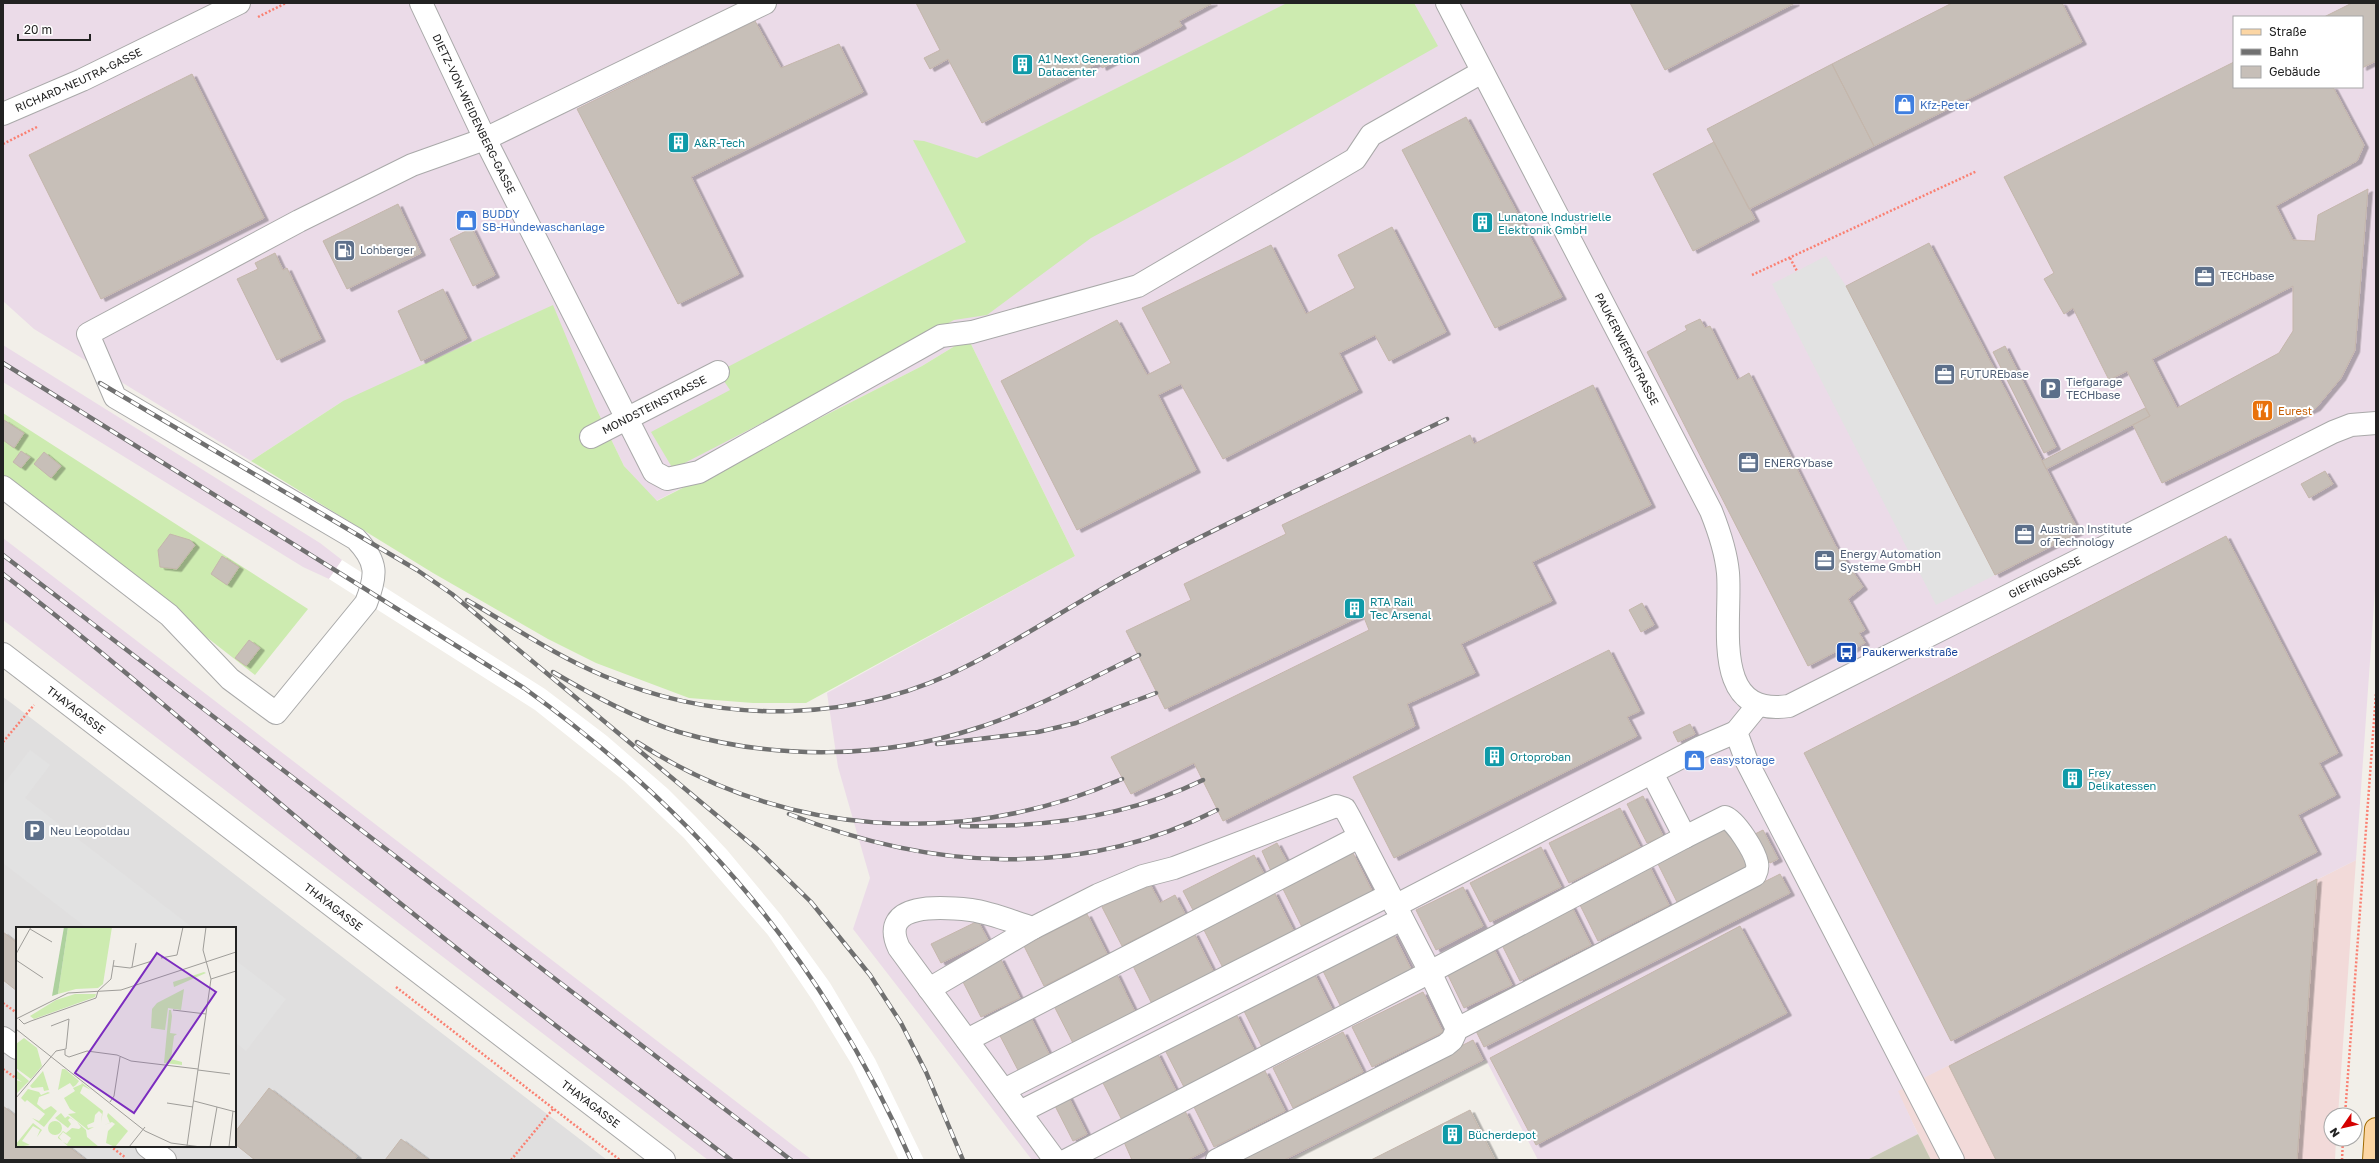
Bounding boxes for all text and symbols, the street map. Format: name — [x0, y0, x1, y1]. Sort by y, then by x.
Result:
scale bar — [18, 16, 90, 42]
legend — [2233, 16, 2363, 88]
text: 20 m — [24, 22, 52, 37]
text: Straße — [2269, 24, 2307, 39]
street label: DIETZ-VON-WEIDENBERG-GASSE — [430, 32, 519, 196]
street label: RICHARD-NEUTRA-GASSE — [13, 44, 144, 114]
text: Bahn — [2269, 44, 2299, 59]
building icon: A1 Next Generation Datacenter — [1010, 52, 1036, 78]
place label: A1 Next Generation Datacenter — [1038, 52, 1140, 78]
text: Gebäude — [2269, 64, 2320, 79]
shop icon: Kfz-Peter — [1892, 92, 1918, 118]
place label: Kfz-Peter — [1920, 98, 1970, 111]
building icon: A&R-Tech — [665, 130, 691, 156]
place label: A&R-Tech — [694, 136, 745, 149]
shop icon: BUDDY SB-Hundewaschanlage — [453, 207, 479, 233]
place label: BUDDY SB-Hundewaschanlage — [482, 207, 605, 233]
building icon: Lunatone Industrielle Elektronik GmbH — [1469, 210, 1495, 236]
place label: Lunatone Industrielle Elektronik GmbH — [1498, 210, 1611, 236]
fuel station icon: Lohberger — [331, 237, 357, 263]
place label: Lohberger — [360, 243, 415, 256]
office icon: TECHbase — [2192, 263, 2218, 289]
place label: TECHbase — [2220, 269, 2275, 282]
street label: PAUKERWERKSTRASSE — [1593, 291, 1662, 407]
office icon: FUTUREbase — [1931, 361, 1957, 387]
place label: FUTUREbase — [1960, 367, 2029, 380]
street label: MONDSTEINSTRASSE — [600, 372, 709, 436]
parking icon: Tiefgarage TECHbase — [2037, 375, 2063, 401]
place label: Tiefgarage TECHbase — [2066, 375, 2122, 401]
restaurant icon: Eurest — [2250, 398, 2276, 424]
place label: Eurest — [2278, 404, 2312, 417]
office icon: ENERGYbase — [1736, 450, 1762, 476]
place label: ENERGYbase — [1764, 456, 1833, 469]
office icon: Austrian Institute of Technology — [2012, 522, 2038, 548]
place label: Austrian Institute of Technology — [2040, 522, 2132, 548]
office icon: Energy Automation Systeme GmbH — [1811, 547, 1837, 573]
place label: Energy Automation Systeme GmbH — [1840, 547, 1941, 573]
street label: GIEFINGGASSE — [2006, 553, 2083, 600]
building icon: RTA Rail Tec Arsenal — [1342, 595, 1368, 621]
place label: RTA Rail Tec Arsenal — [1370, 595, 1432, 621]
bus stop icon: Paukerwerkstraße — [1834, 639, 1860, 665]
place label: Paukerwerkstraße — [1862, 645, 1958, 658]
street label: THAYAGASSE — [45, 683, 108, 736]
building icon: Ortoproban — [1482, 744, 1508, 770]
shop icon: easystorage — [1682, 747, 1708, 773]
place label: Ortoproban — [1510, 750, 1571, 763]
place label: easystorage — [1710, 753, 1775, 766]
building icon: Frey Delikatessen — [2059, 766, 2085, 792]
place label: Frey Delikatessen — [2088, 766, 2156, 792]
parking icon: Neu Leopoldau — [22, 818, 48, 844]
place label: Neu Leopoldau — [50, 824, 130, 837]
street label: THAYAGASSE — [302, 880, 366, 933]
inset map — [16, 927, 236, 1147]
street label: THAYAGASSE — [559, 1077, 623, 1130]
north arrow — [2323, 1107, 2363, 1147]
building icon: Bücherdepot — [1439, 1122, 1465, 1148]
text: N — [2327, 1126, 2342, 1140]
place label: Bücherdepot — [1468, 1128, 1536, 1141]

